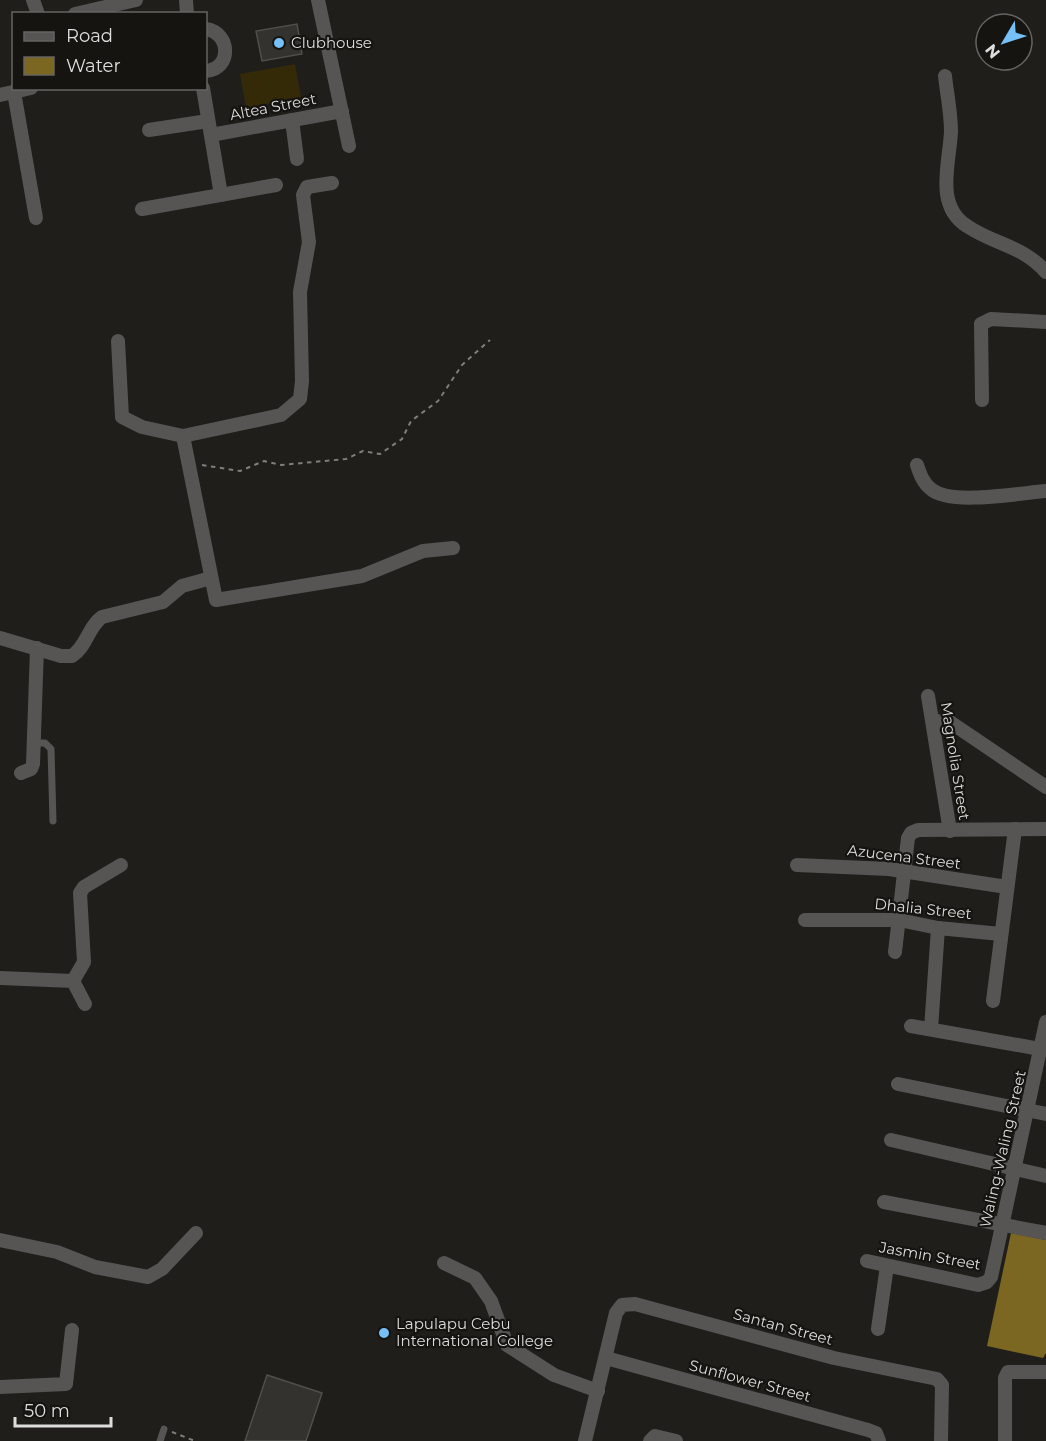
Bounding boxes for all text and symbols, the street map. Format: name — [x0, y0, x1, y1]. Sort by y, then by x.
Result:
legend — [12, 12, 207, 90]
north arrow — [974, 12, 1034, 72]
text: Road — [66, 25, 113, 47]
place label: Clubhouse — [291, 33, 372, 52]
marker: Clubhouse — [272, 36, 286, 50]
text: N — [981, 40, 1004, 62]
text: Water — [66, 55, 121, 77]
street label: Altea Street — [228, 89, 318, 124]
street label: Magnolia Street — [937, 701, 974, 821]
street label: Azucena Street — [846, 840, 962, 873]
street label: Dhalia Street — [874, 894, 973, 923]
street label: Waling-Waling Street — [975, 1068, 1030, 1229]
street label: Jasmin Street — [877, 1237, 982, 1274]
street label: Santan Street — [731, 1304, 835, 1349]
place label: Lapulapu Cebu International College — [396, 1314, 553, 1350]
marker: Lapulapu Cebu International College — [377, 1326, 391, 1340]
street label: Sunflower Street — [687, 1355, 813, 1406]
scale bar — [15, 1390, 111, 1428]
text: 50 m — [24, 1400, 70, 1422]

